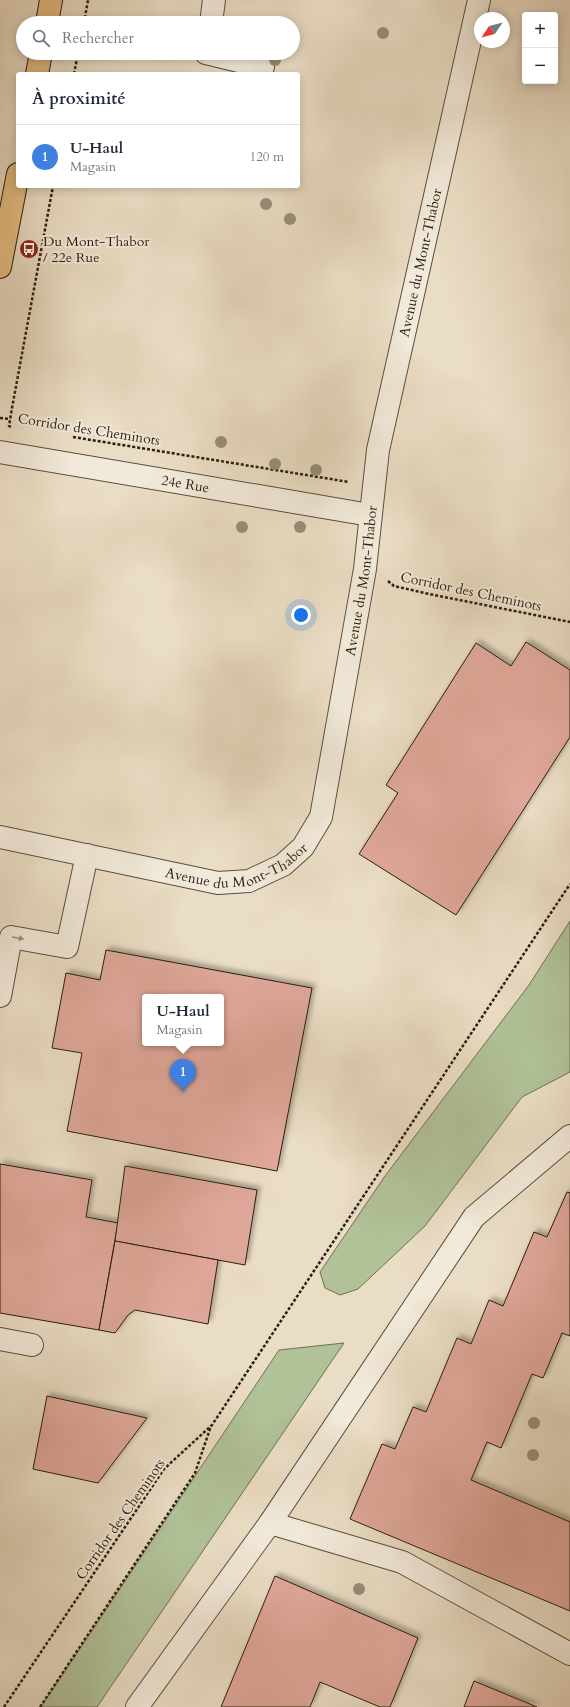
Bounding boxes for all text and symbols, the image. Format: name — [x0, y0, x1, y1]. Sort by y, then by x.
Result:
north arrow — [474, 12, 510, 48]
map controls — [522, 12, 558, 84]
button: + — [522, 12, 558, 48]
search box — [16, 16, 300, 60]
icon: search — [30, 27, 52, 49]
text: Rechercher — [62, 28, 134, 48]
button: − — [522, 48, 558, 84]
text: À proximité — [32, 87, 126, 110]
text: U-Haul — [70, 138, 123, 158]
text: 1 — [42, 148, 48, 166]
text: 120 m — [250, 148, 284, 166]
text: Magasin — [70, 158, 116, 176]
street label: Avenue du Mont-Thabor — [395, 186, 447, 339]
place label: Du Mont-Thabor / 22e Rue — [43, 232, 150, 267]
bus stop icon: Du Mont-Thabor / 22e Rue — [18, 238, 40, 260]
street label: Corridor des Cheminots — [16, 409, 162, 450]
street label: 24e Rue — [160, 471, 211, 497]
street label: Avenue du Mont-Thabor — [341, 504, 382, 657]
street label: Corridor des Cheminots — [399, 567, 543, 616]
your location — [291, 605, 311, 625]
street label: Avenue du Mont-Thabor — [163, 838, 312, 894]
one-way arrow — [12, 935, 24, 941]
popup — [142, 994, 224, 1046]
text: U-Haul — [156, 1001, 210, 1021]
text: Magasin — [156, 1021, 203, 1039]
pin: 1 — [170, 1059, 196, 1092]
street label: Corridor des Cheminots — [71, 1455, 170, 1584]

